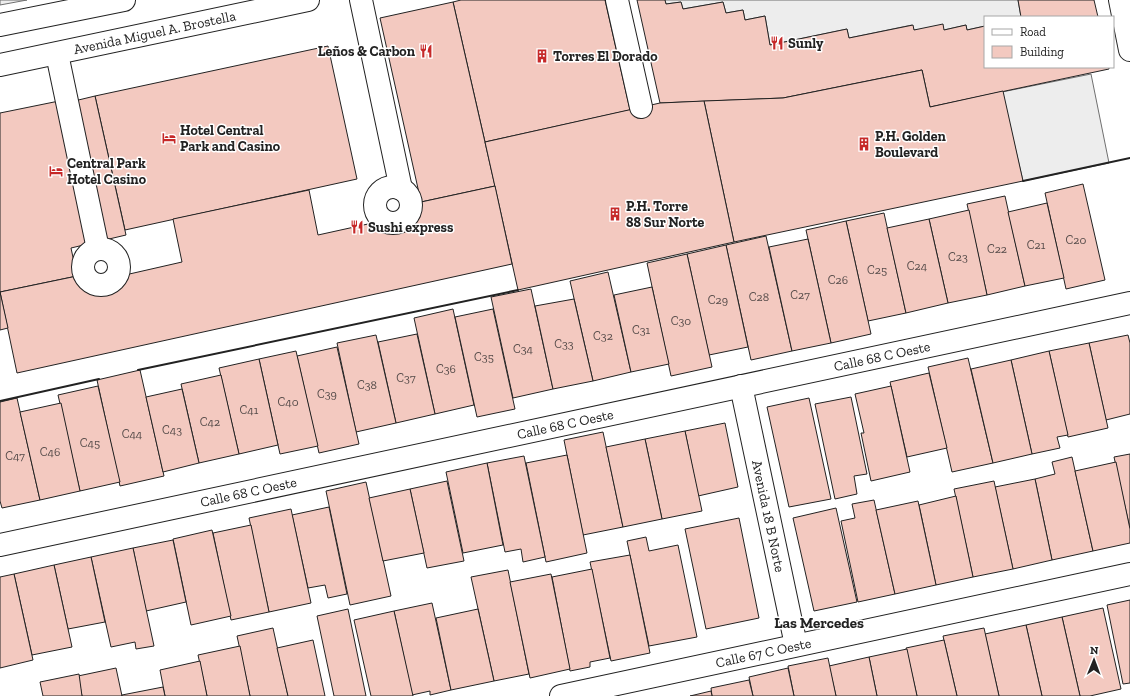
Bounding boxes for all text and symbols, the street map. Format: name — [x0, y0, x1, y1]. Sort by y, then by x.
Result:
street label: Avenida Miguel A. Brostella — [72, 7, 237, 58]
legend — [984, 16, 1114, 68]
text: Road — [1020, 25, 1046, 39]
restaurant icon: Sunly — [769, 35, 785, 51]
place label: Sunly — [788, 35, 824, 52]
place label: Leños & Carbon — [318, 43, 416, 60]
restaurant icon: Leños & Carbon — [418, 43, 434, 59]
text: Building — [1020, 45, 1064, 59]
building icon: Torres El Dorado — [534, 48, 550, 64]
place label: Torres El Dorado — [553, 48, 658, 65]
place label: Hotel Central Park and Casino — [180, 122, 281, 155]
place label: P.H. Golden Boulevard — [875, 128, 947, 161]
hotel icon: Hotel Central Park and Casino — [161, 130, 177, 146]
building icon: P.H. Golden Boulevard — [856, 136, 872, 152]
place label: Central Park Hotel Casino — [67, 155, 147, 188]
hotel icon: Central Park Hotel Casino — [48, 163, 64, 179]
place label: P.H. Torre 88 Sur Norte — [626, 198, 705, 231]
building icon: P.H. Torre 88 Sur Norte — [607, 206, 623, 222]
restaurant icon: Sushi express — [349, 219, 365, 235]
place label: Sushi express — [368, 219, 454, 236]
house number: C20 — [1066, 233, 1087, 247]
house number: C21 — [1027, 238, 1046, 252]
house number: C22 — [987, 242, 1007, 256]
house number: C23 — [948, 250, 968, 264]
house number: C24 — [907, 259, 928, 273]
house number: C25 — [867, 263, 887, 277]
house number: C26 — [828, 273, 848, 287]
house number: C27 — [790, 288, 810, 302]
house number: C28 — [749, 290, 769, 304]
house number: C29 — [708, 293, 728, 307]
house number: C30 — [671, 314, 691, 328]
house number: C31 — [632, 323, 650, 337]
house number: C32 — [593, 329, 613, 343]
house number: C33 — [554, 337, 574, 351]
street label: Calle 68 C Oeste — [832, 337, 932, 375]
house number: C34 — [513, 342, 534, 356]
house number: C35 — [474, 350, 494, 364]
house number: C36 — [436, 362, 456, 376]
house number: C37 — [396, 371, 416, 385]
house number: C38 — [357, 378, 377, 392]
house number: C39 — [317, 387, 337, 401]
house number: C40 — [277, 395, 299, 409]
house number: C41 — [240, 403, 259, 417]
street label: Calle 68 C Oeste — [515, 405, 615, 443]
house number: C42 — [200, 415, 220, 429]
house number: C43 — [162, 423, 182, 437]
house number: C44 — [122, 427, 143, 441]
house number: C45 — [80, 436, 100, 450]
house number: C46 — [40, 445, 60, 459]
house number: C47 — [5, 449, 25, 463]
street label: Avenida 18 B Norte — [748, 458, 789, 574]
street label: Calle 68 C Oeste — [199, 473, 299, 510]
district label: Las Mercedes — [774, 614, 864, 632]
street label: Calle 67 C Oeste — [714, 634, 813, 671]
north arrow — [1074, 640, 1114, 680]
text: N — [1090, 644, 1099, 657]

